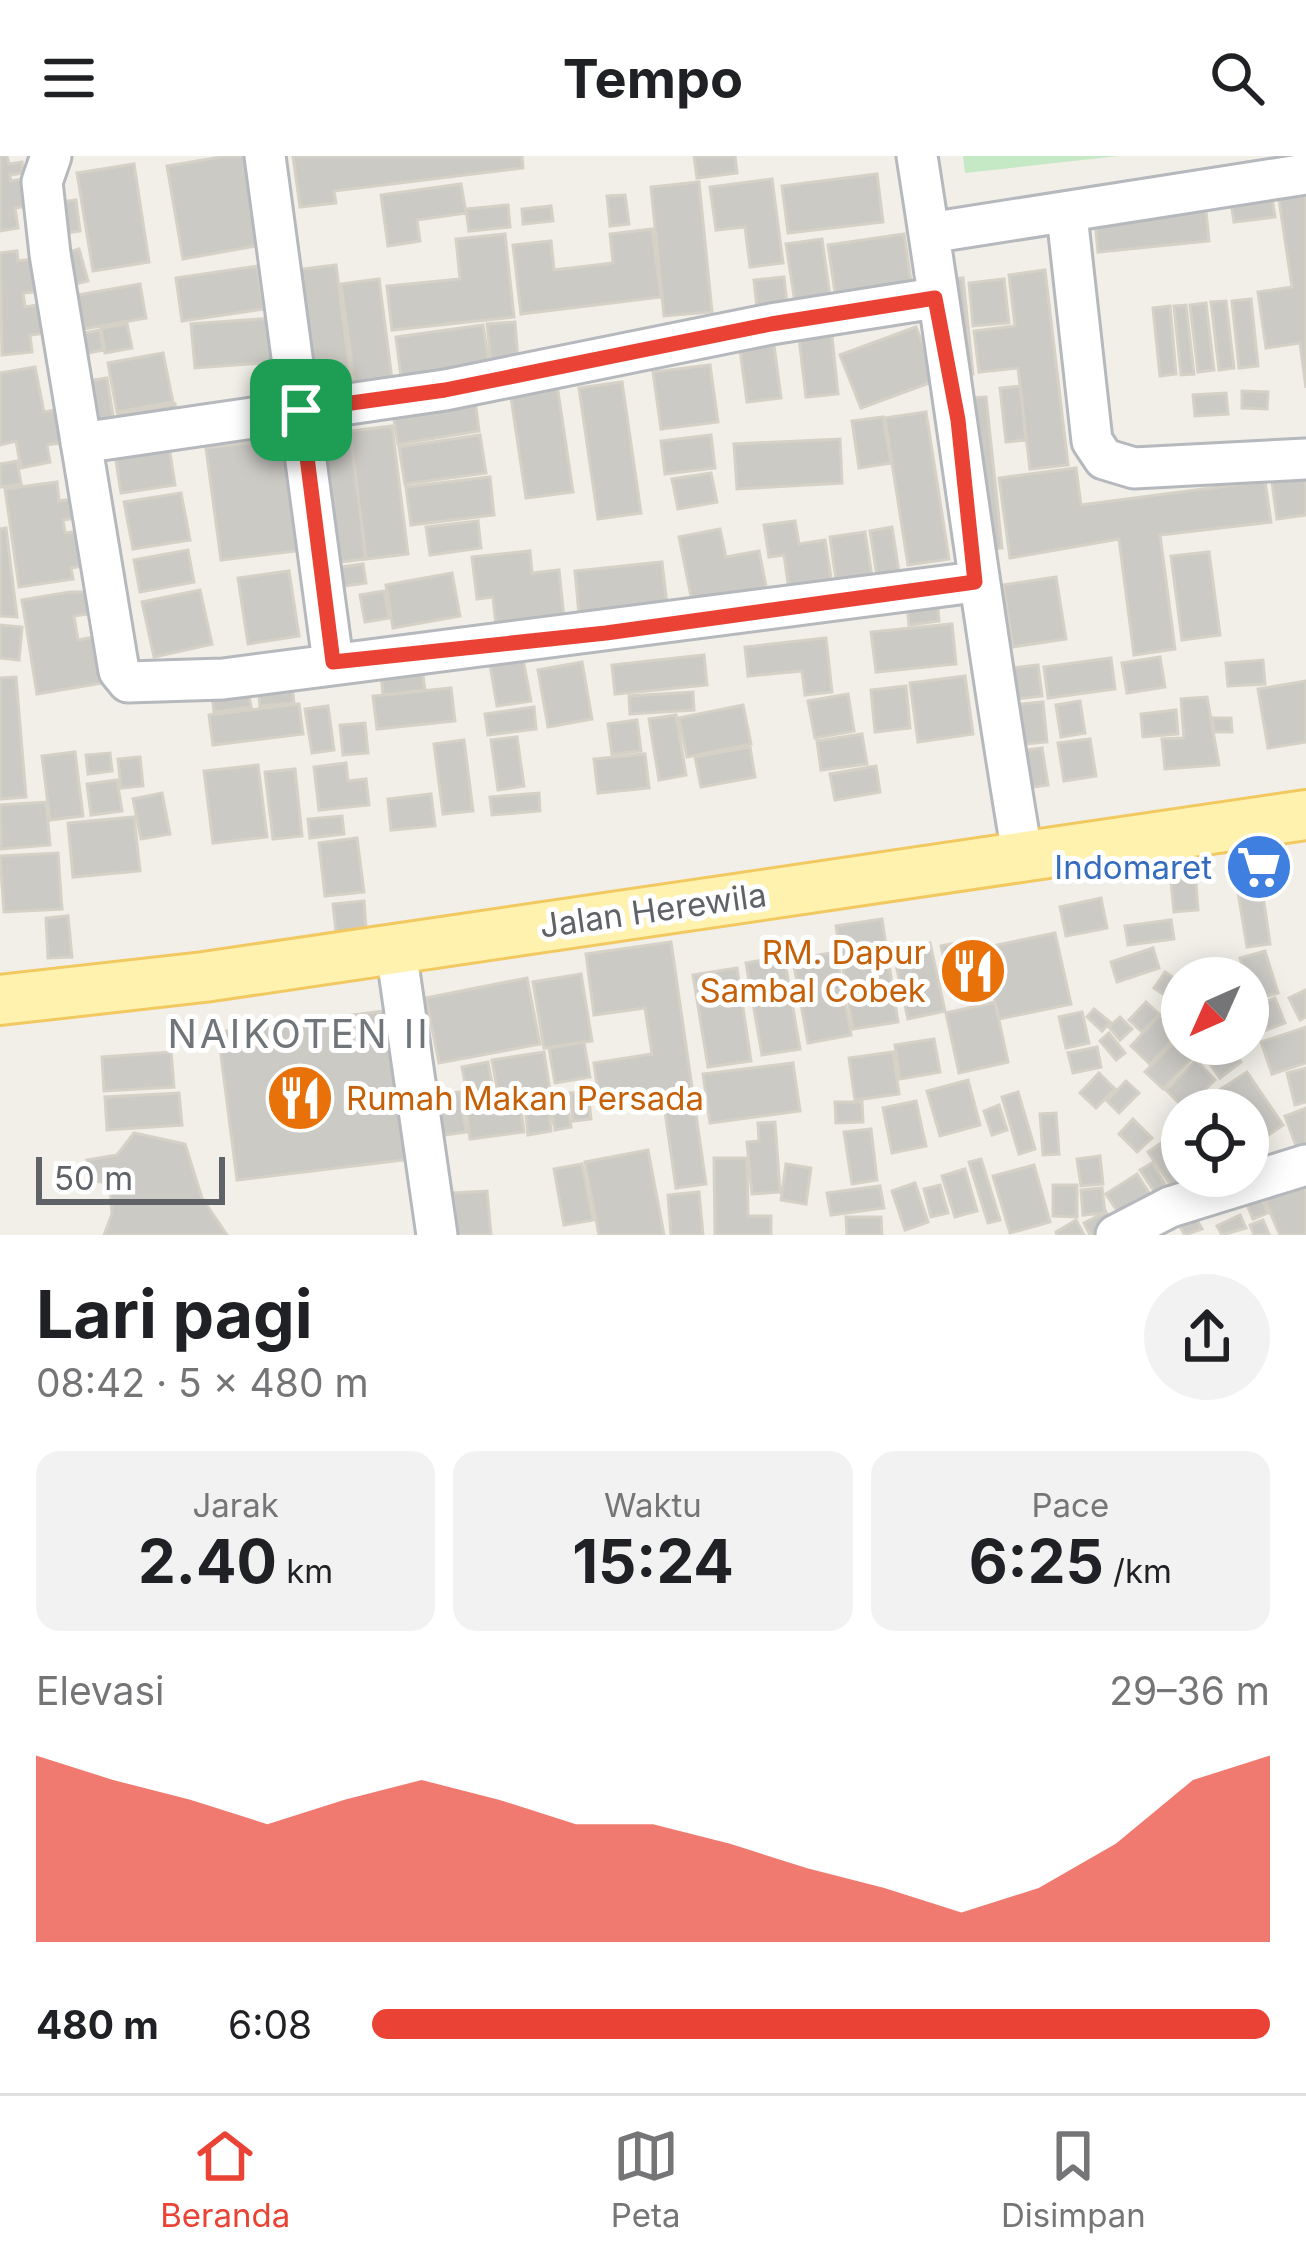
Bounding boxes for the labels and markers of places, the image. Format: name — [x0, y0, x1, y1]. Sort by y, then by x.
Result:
pin — [250, 359, 352, 461]
supermarket icon: Indomaret — [1224, 832, 1294, 902]
place label: Indomaret — [1054, 847, 1212, 887]
place label: RM. Dapur Sambal Cobek — [700, 932, 926, 1010]
restaurant icon: RM. Dapur Sambal Cobek — [938, 936, 1008, 1006]
restaurant icon: Rumah Makan Persada — [265, 1063, 335, 1133]
place label: Rumah Makan Persada — [346, 1078, 704, 1118]

